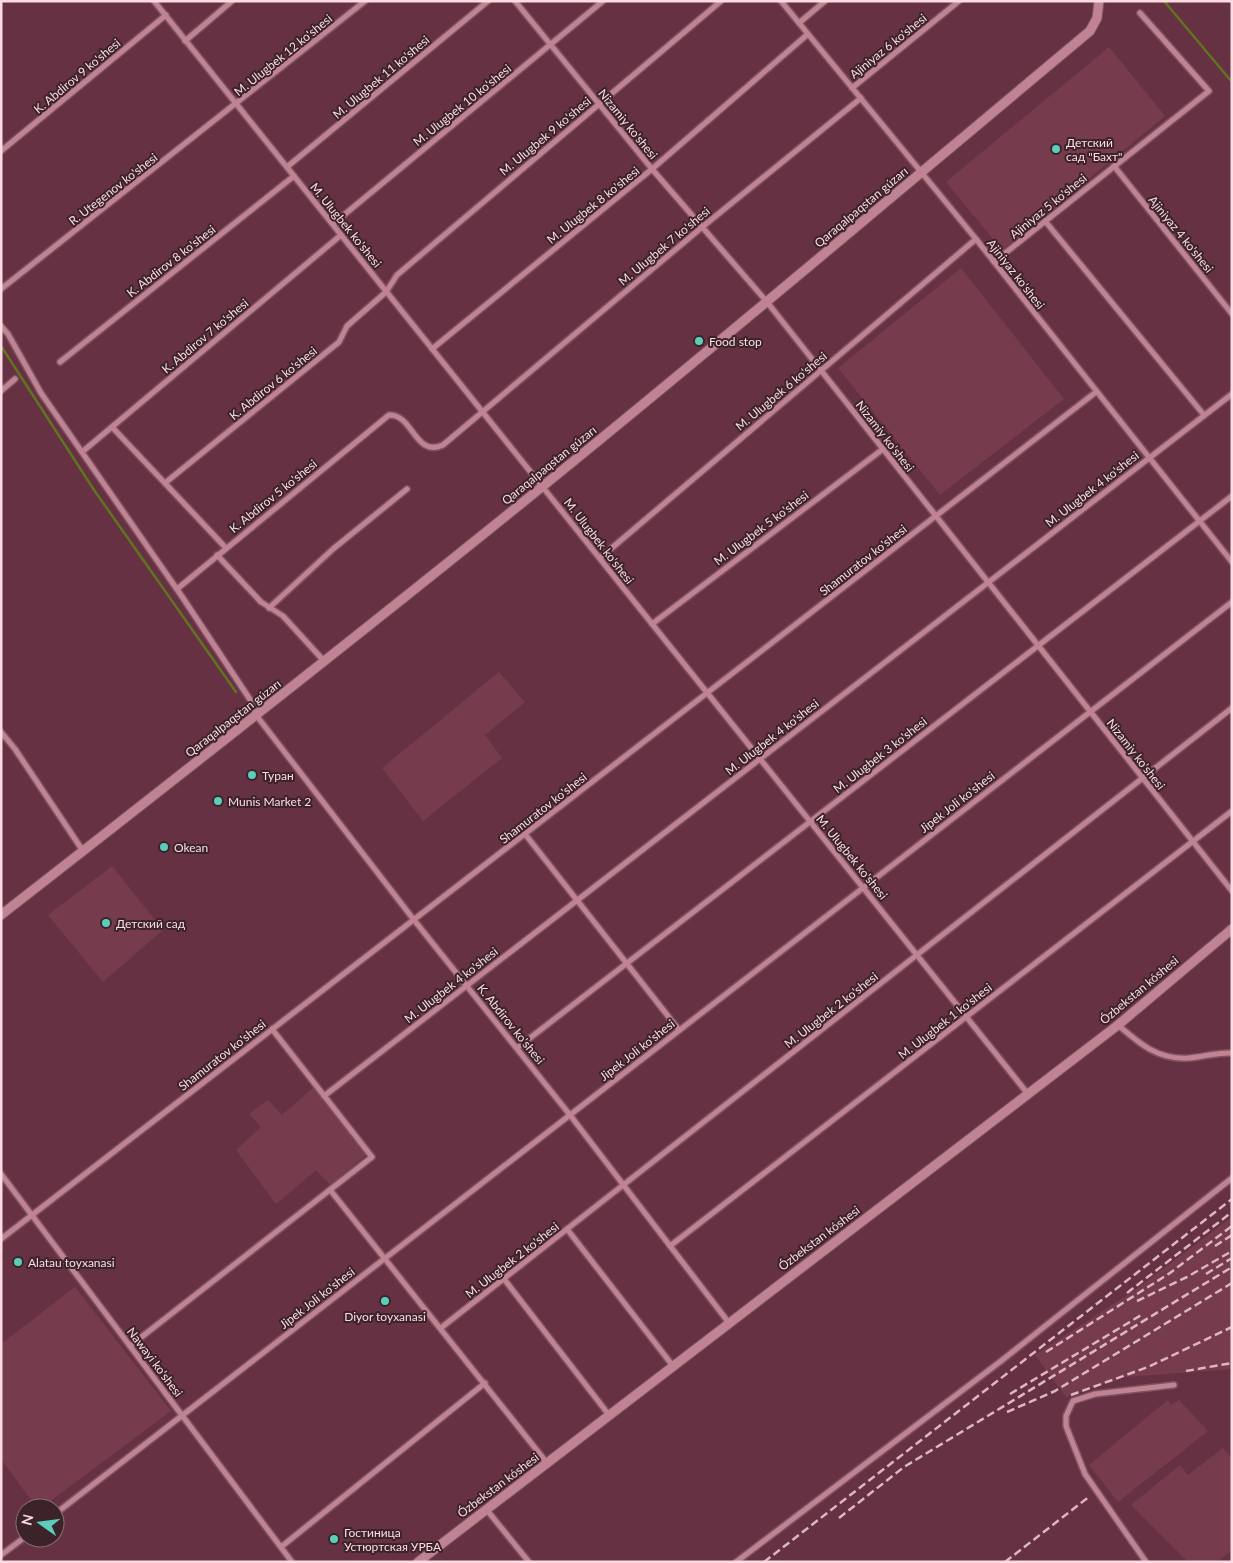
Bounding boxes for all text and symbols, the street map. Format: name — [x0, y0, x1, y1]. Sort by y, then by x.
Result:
street label: Ajiniyaz 6 ko'shesi — [846, 10, 930, 82]
street label: M. Ulugbek 12 ko'shesi — [231, 11, 335, 99]
street label: M. Ulugbek 11 ko'shesi — [330, 32, 433, 122]
street label: K. Abdirov 9 ko'shesi — [31, 35, 124, 117]
street label: M. Ulugbek 10 ko'shesi — [410, 61, 514, 149]
street label: Nizamiy ko'shesi — [595, 86, 661, 162]
street label: M. Ulugbek 9 ko'shesi — [496, 93, 594, 179]
place label: Детский сад "Бахт" — [1066, 135, 1122, 164]
marker: Детский сад "Бахт" — [1050, 143, 1062, 155]
street label: R. Utegenov ko'shesi — [66, 150, 160, 228]
street label: M. Ulugbek 8 ko'shesi — [544, 163, 642, 247]
street label: Qaraqalpaqstan gúzarı — [811, 164, 911, 250]
street label: Ajiniyaz 5 ko'shesi — [1006, 170, 1090, 242]
street label: M. Ulugbek ko'shesi — [307, 180, 385, 270]
street label: Ajiniyaz 4 ko'shesi — [1145, 192, 1217, 276]
street label: M. Ulugbek 7 ko'shesi — [615, 203, 713, 289]
street label: K. Abdirov 8 ko'shesi — [124, 222, 218, 300]
street label: Ajiniyaz ko'shesi — [984, 236, 1048, 312]
street label: K. Abdirov 7 ko'shesi — [159, 295, 252, 377]
place label: Food stop — [709, 334, 762, 349]
marker: Food stop — [693, 335, 705, 347]
street label: K. Abdirov 6 ko'shesi — [226, 343, 320, 423]
street label: M. Ulugbek 6 ko'shesi — [732, 348, 830, 434]
street label: Nizamiy ko'shesi — [853, 397, 917, 475]
street label: Qaraqalpaqstan gúzarı — [499, 422, 599, 508]
street label: M. Ulugbek 4 ko'shesi — [1042, 448, 1142, 530]
street label: K. Abdirov 5 ko'shesi — [226, 456, 320, 536]
street label: M. Ulugbek 5 ko'shesi — [711, 487, 811, 569]
street label: M. Ulugbek ko'shesi — [561, 495, 637, 587]
street label: Shamuratov ko'shesi — [816, 521, 910, 599]
street label: Qaraqalpaqstan gúzarı — [182, 676, 284, 760]
street label: M. Ulugbek 4 ko'shesi — [722, 696, 822, 778]
street label: M. Ulugbek 3 ko'shesi — [830, 714, 930, 796]
street label: Nizamiy ko'shesi — [1104, 715, 1168, 793]
place label: Туран — [262, 768, 294, 783]
street label: Jipek Joli ko'shesi — [916, 768, 998, 836]
marker: Туран — [246, 769, 258, 781]
street label: Shamuratov ko'shesi — [496, 769, 590, 847]
place label: Munis Market 2 — [228, 794, 311, 809]
marker: Munis Market 2 — [212, 795, 224, 807]
street label: M. Ulugbek ko'shesi — [813, 812, 891, 902]
place label: Okean — [174, 840, 208, 855]
marker: Okean — [158, 841, 170, 853]
place label: Детский сад — [116, 916, 186, 931]
marker: Детский сад — [100, 917, 112, 929]
street label: M. Ulugbek 4 ko'shesi — [401, 944, 501, 1026]
street label: Ózbekstan kóshesi — [1097, 953, 1181, 1027]
street label: M. Ulugbek 2 ko'shesi — [781, 969, 881, 1051]
street label: M. Ulugbek 1 ko'shesi — [895, 980, 995, 1062]
street label: K. Abdirov ko'shesi — [474, 981, 548, 1067]
street label: Shamuratov ko'shesi — [175, 1016, 269, 1094]
street label: Jipek Joli ko'shesi — [596, 1016, 678, 1084]
street label: Ózbekstan kóshesi — [775, 1202, 863, 1274]
street label: M. Ulugbek 2 ko'shesi — [462, 1219, 562, 1301]
place label: Alatau toyxanasi — [28, 1255, 115, 1270]
marker: Alatau toyxanasi — [12, 1256, 24, 1268]
street label: Jipek Joli ko'shesi — [276, 1264, 358, 1332]
marker: Diyor toyxanasi — [379, 1295, 391, 1307]
place label: Diyor toyxanasi — [344, 1309, 426, 1324]
street label: Nawayi ko'shesi — [124, 1324, 186, 1400]
street label: Ózbekstan kóshesi — [454, 1449, 542, 1521]
north arrow — [15, 1498, 65, 1548]
text: N — [17, 1512, 36, 1527]
place label: Гостиница Устюртская УРБА — [344, 1525, 442, 1554]
marker: Гостиница Устюртская УРБА — [328, 1533, 340, 1545]

